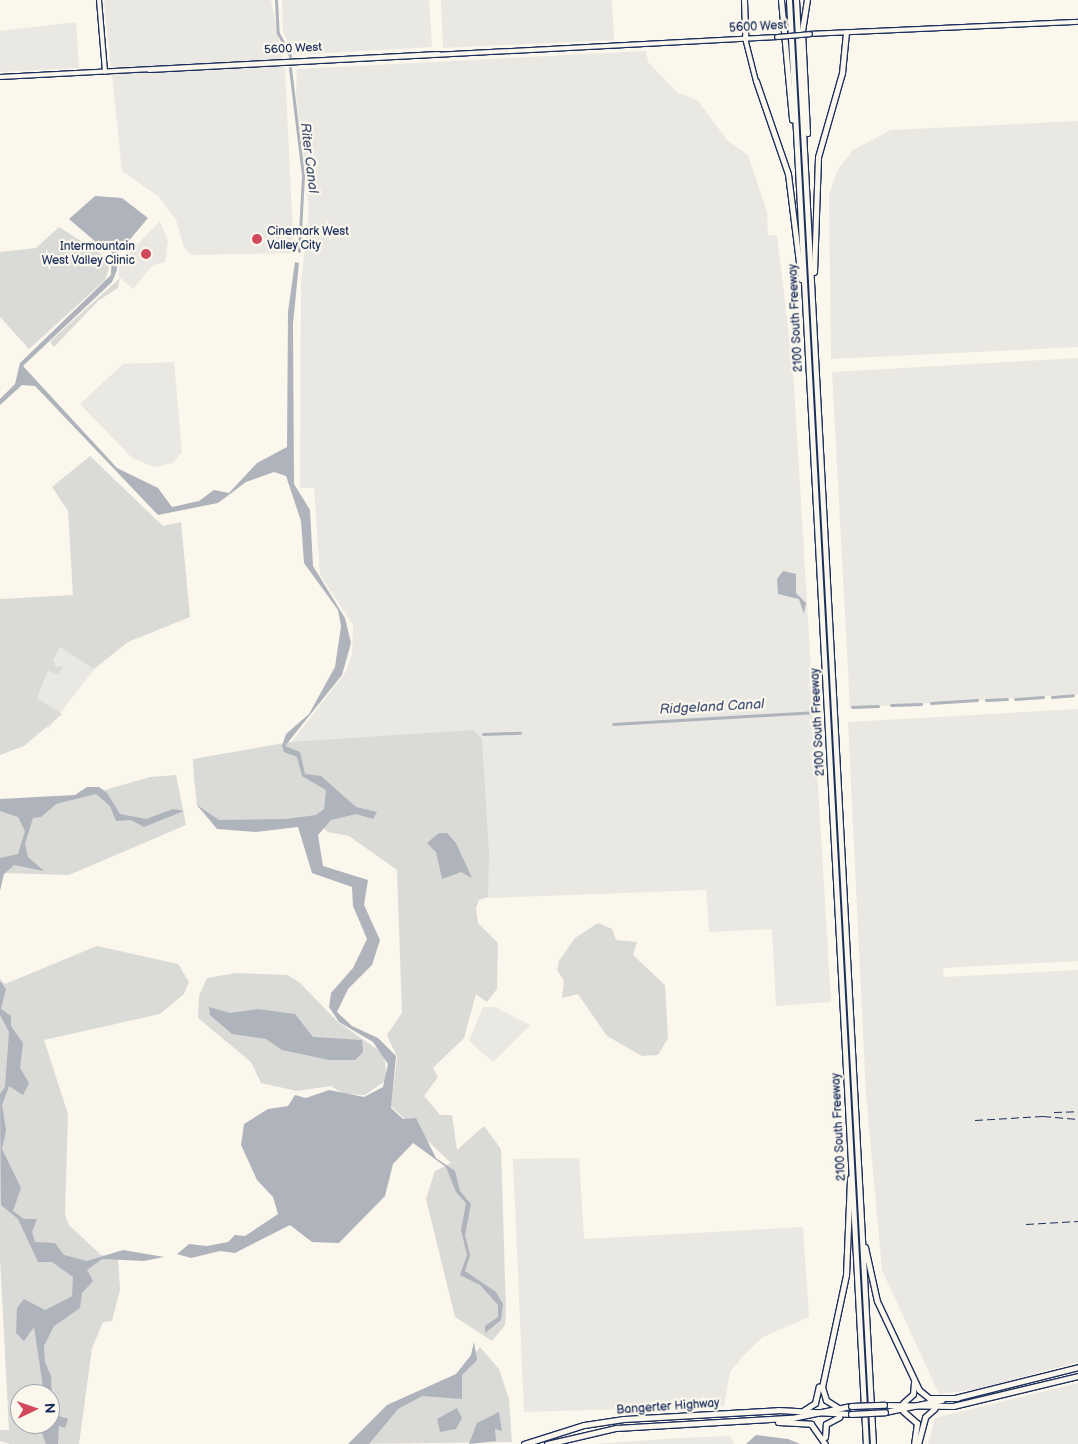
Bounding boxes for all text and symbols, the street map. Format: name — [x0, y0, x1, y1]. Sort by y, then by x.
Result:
street label: 5600 West — [728, 18, 788, 36]
street label: 5600 West — [263, 40, 323, 58]
water label: Riter Canal — [296, 122, 322, 194]
place label: Cinemark West Valley City — [267, 225, 349, 253]
marker: Cinemark West Valley City — [251, 233, 263, 245]
place label: Intermountain West Valley Clinic — [41, 240, 135, 268]
marker: Intermountain West Valley Clinic — [139, 247, 153, 261]
street label: 2100 South Freeway — [786, 263, 806, 373]
street label: 2100 South Freeway — [808, 667, 828, 777]
water label: Ridgeland Canal — [659, 696, 765, 718]
street label: 2100 South Freeway — [829, 1072, 849, 1182]
north arrow — [10, 1384, 60, 1434]
street label: Bangerter Highway — [616, 1396, 720, 1418]
text: N — [41, 1403, 58, 1414]

